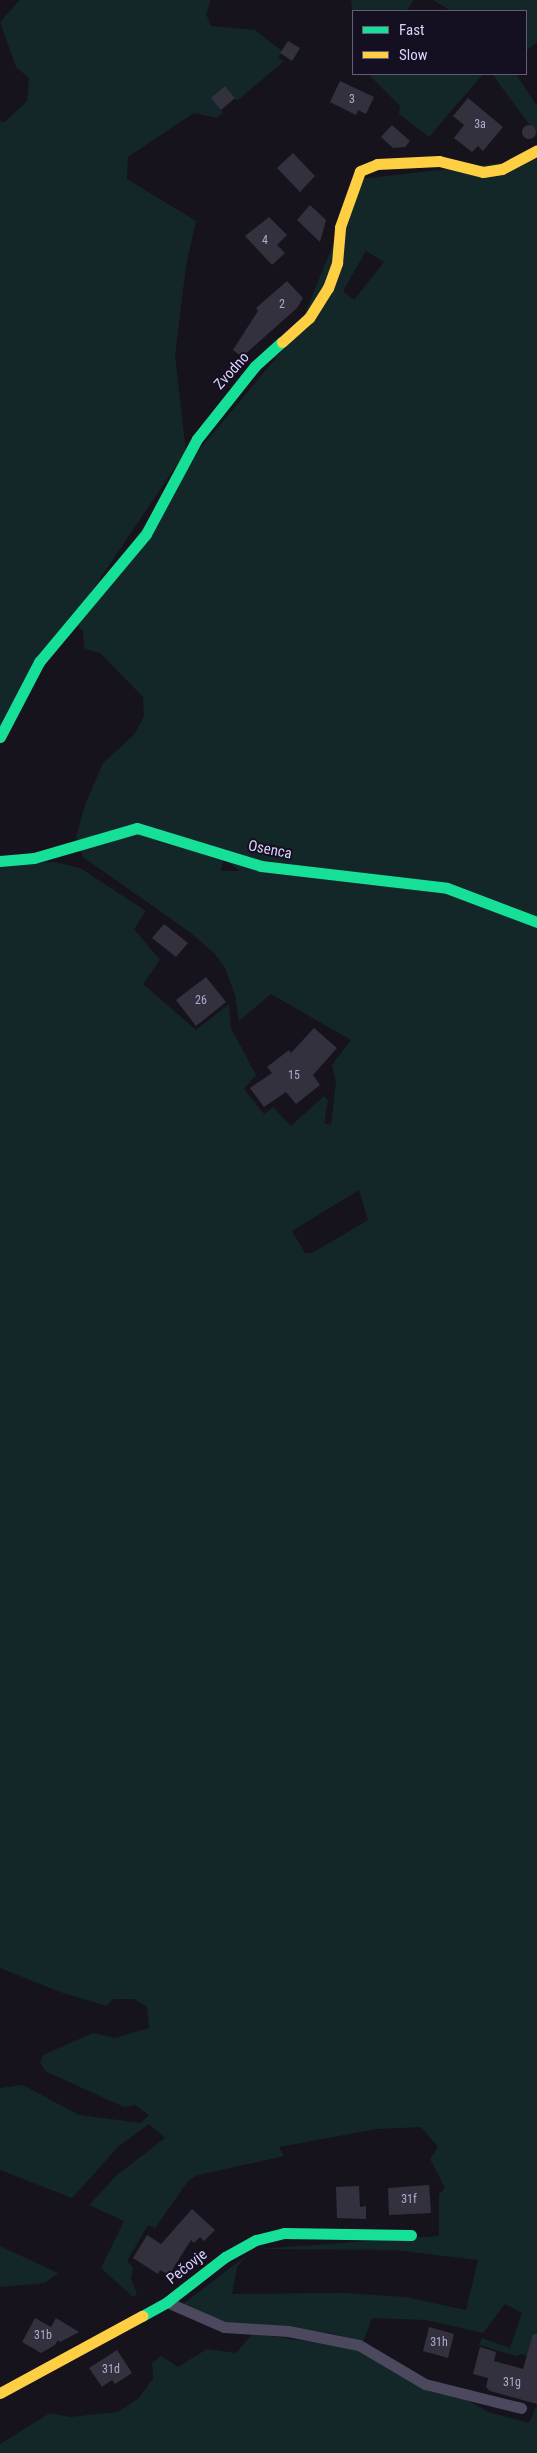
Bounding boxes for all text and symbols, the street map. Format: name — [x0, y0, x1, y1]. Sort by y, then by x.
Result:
legend — [352, 10, 527, 75]
text: Fast — [399, 21, 424, 39]
text: Slow — [399, 46, 428, 64]
house number: 3 — [349, 93, 355, 107]
house number: 3a — [474, 118, 486, 132]
house number: 4 — [262, 234, 268, 248]
house number: 2 — [279, 298, 285, 312]
street label: Zvodno — [211, 349, 253, 393]
street label: Osenca — [247, 837, 293, 863]
house number: 26 — [195, 994, 207, 1008]
house number: 15 — [288, 1069, 300, 1083]
house number: 31f — [401, 2193, 417, 2207]
street label: Pečovje — [163, 2246, 211, 2288]
house number: 31b — [34, 2329, 52, 2343]
house number: 31h — [430, 2336, 448, 2350]
house number: 31d — [102, 2363, 120, 2377]
house number: 31g — [503, 2376, 521, 2390]

